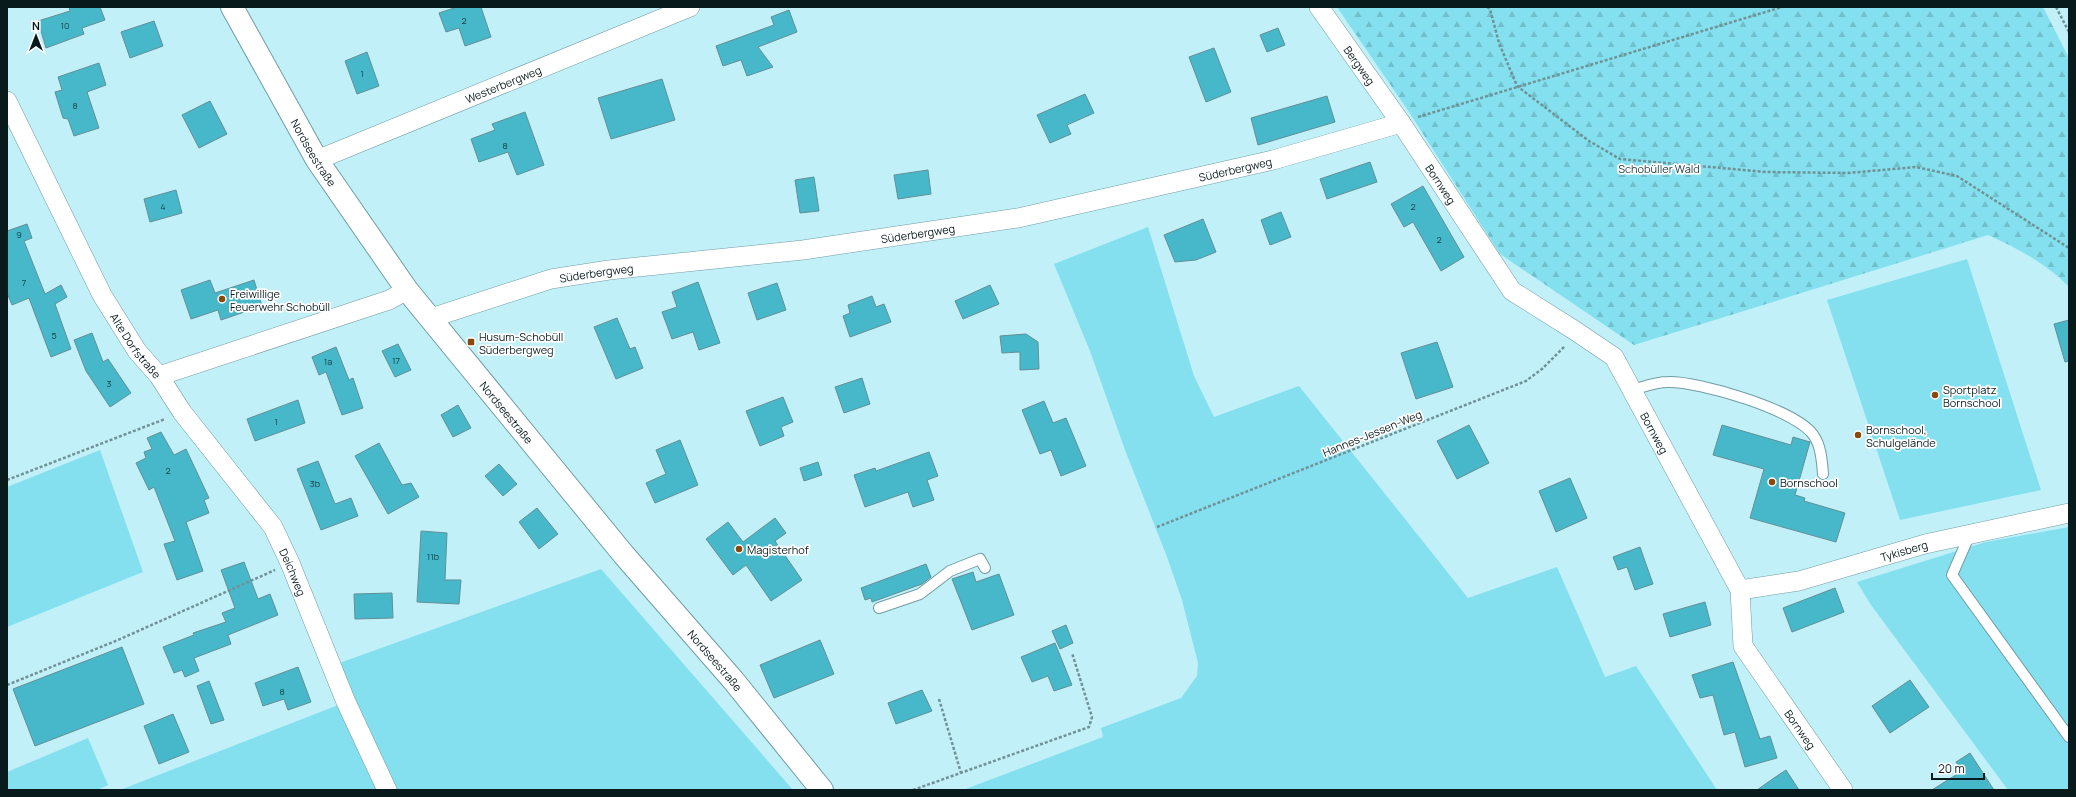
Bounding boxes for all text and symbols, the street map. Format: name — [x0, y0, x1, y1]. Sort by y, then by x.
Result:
house number: 2 — [461, 14, 467, 27]
north arrow — [16, 16, 56, 56]
text: N — [32, 18, 40, 33]
house number: 10 — [61, 19, 70, 32]
street label: Bergweg — [1341, 42, 1379, 88]
street label: Westerbergweg — [463, 61, 543, 106]
house number: 1 — [360, 67, 364, 80]
house number: 8 — [72, 99, 78, 112]
street label: Nordseestraße — [288, 116, 341, 189]
house number: 8 — [502, 139, 508, 152]
street label: Süderbergweg — [1197, 153, 1273, 184]
street label: Bornweg — [1423, 161, 1460, 207]
park label: Schobüller Wald — [1618, 161, 1700, 176]
house number: 4 — [160, 200, 166, 213]
house number: 2 — [1410, 200, 1416, 213]
street label: Süderbergweg — [880, 220, 956, 246]
house number: 9 — [16, 228, 22, 241]
house number: 2 — [1436, 233, 1442, 246]
street label: Süderbergweg — [558, 260, 634, 285]
house number: 7 — [22, 276, 27, 289]
place label: Freiwillige Feuerwehr Schobüll — [230, 286, 330, 314]
marker: Freiwillige Feuerwehr Schobüll — [217, 294, 227, 304]
street label: Alte Dorfstraße — [107, 310, 165, 382]
house number: 5 — [51, 329, 57, 342]
place label: Husum-Schobüll Süderbergweg — [479, 329, 563, 357]
marker: Husum-Schobüll Süderbergweg — [466, 337, 476, 347]
house number: 17 — [392, 354, 400, 367]
house number: 1a — [324, 355, 332, 368]
house number: 3 — [107, 377, 112, 390]
street label: Nordseestraße — [477, 378, 537, 447]
place label: Sportplatz Bornschool — [1943, 382, 2001, 410]
marker: Sportplatz Bornschool — [1930, 390, 1940, 400]
street label: Hannes-Jessen-Weg — [1320, 406, 1424, 460]
street label: Bornweg — [1638, 409, 1672, 456]
house number: 1 — [274, 415, 278, 428]
place label: Bornschool, Schulgelände — [1866, 422, 1936, 450]
marker: Bornschool, Schulgelände — [1853, 430, 1863, 440]
house number: 2 — [165, 464, 171, 477]
place label: Bornschool — [1780, 475, 1838, 490]
house number: 3b — [310, 477, 320, 490]
marker: Bornschool — [1767, 477, 1777, 487]
street label: Tykisberg — [1878, 536, 1929, 564]
place label: Magisterhof — [747, 542, 809, 557]
marker: Magisterhof — [734, 544, 744, 554]
street label: Deichweg — [277, 546, 310, 598]
house number: 11b — [427, 550, 439, 563]
street label: Nordseestraße — [685, 626, 746, 694]
house number: 8 — [279, 685, 285, 698]
street label: Bornweg — [1782, 706, 1820, 752]
scale bar — [1932, 755, 1984, 781]
text: 20 m — [1938, 760, 1965, 777]

